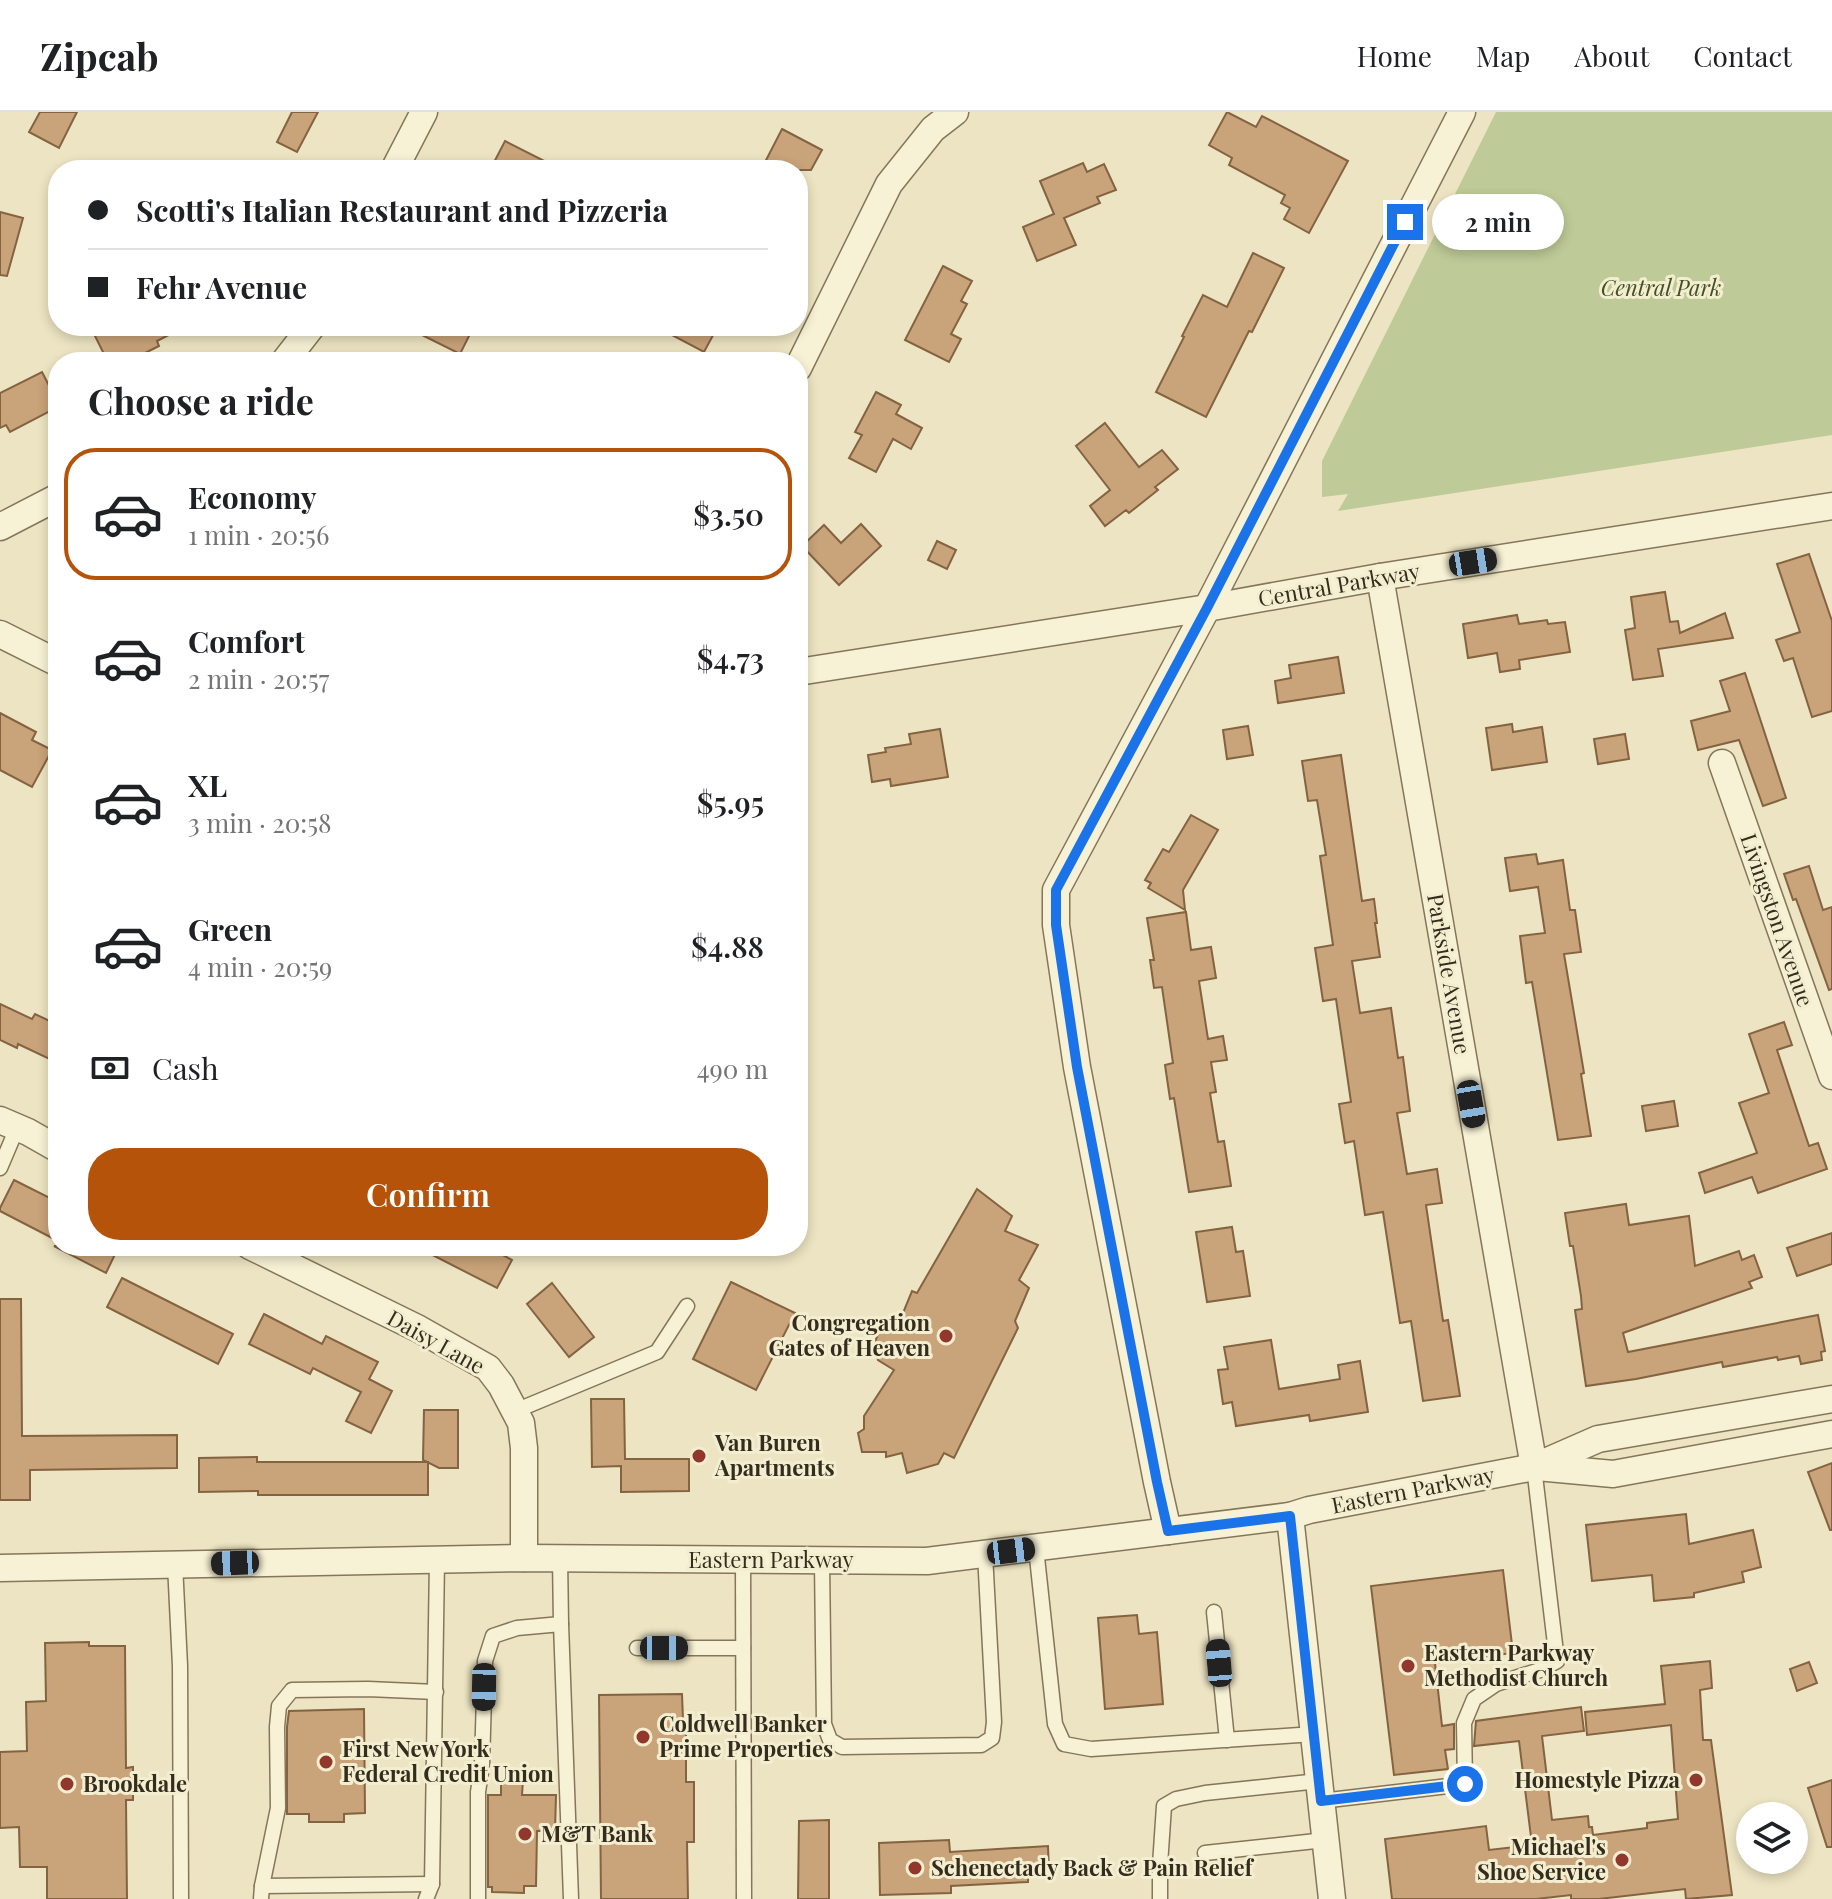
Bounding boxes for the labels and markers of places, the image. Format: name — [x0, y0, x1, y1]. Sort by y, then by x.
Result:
place label: Congregation Gates of Heaven — [768, 1307, 930, 1362]
marker: Congregation Gates of Heaven — [937, 1327, 955, 1345]
place label: Van Buren Apartments — [714, 1427, 835, 1482]
marker: Van Buren Apartments — [690, 1447, 708, 1465]
place label: Eastern Parkway Methodist Church — [1424, 1637, 1609, 1692]
marker: Eastern Parkway Methodist Church — [1399, 1657, 1417, 1675]
place label: Coldwell Banker Prime Properties — [659, 1708, 833, 1763]
marker: Coldwell Banker Prime Properties — [634, 1728, 652, 1746]
place label: First New York Federal Credit Union — [342, 1733, 554, 1788]
marker: First New York Federal Credit Union — [317, 1753, 335, 1771]
place label: Homestyle Pizza — [1515, 1764, 1681, 1794]
place label: Brookdale — [83, 1768, 187, 1798]
marker: Homestyle Pizza — [1687, 1771, 1705, 1789]
marker: Brookdale — [58, 1775, 76, 1793]
place label: M&T Bank — [541, 1818, 653, 1848]
marker: M&T Bank — [516, 1825, 534, 1843]
place label: Michael's Shoe Service — [1477, 1831, 1606, 1886]
marker: Michael's Shoe Service — [1613, 1851, 1631, 1869]
place label: Schenectady Back & Pain Relief — [931, 1852, 1255, 1882]
marker: Schenectady Back & Pain Relief — [906, 1859, 924, 1877]

